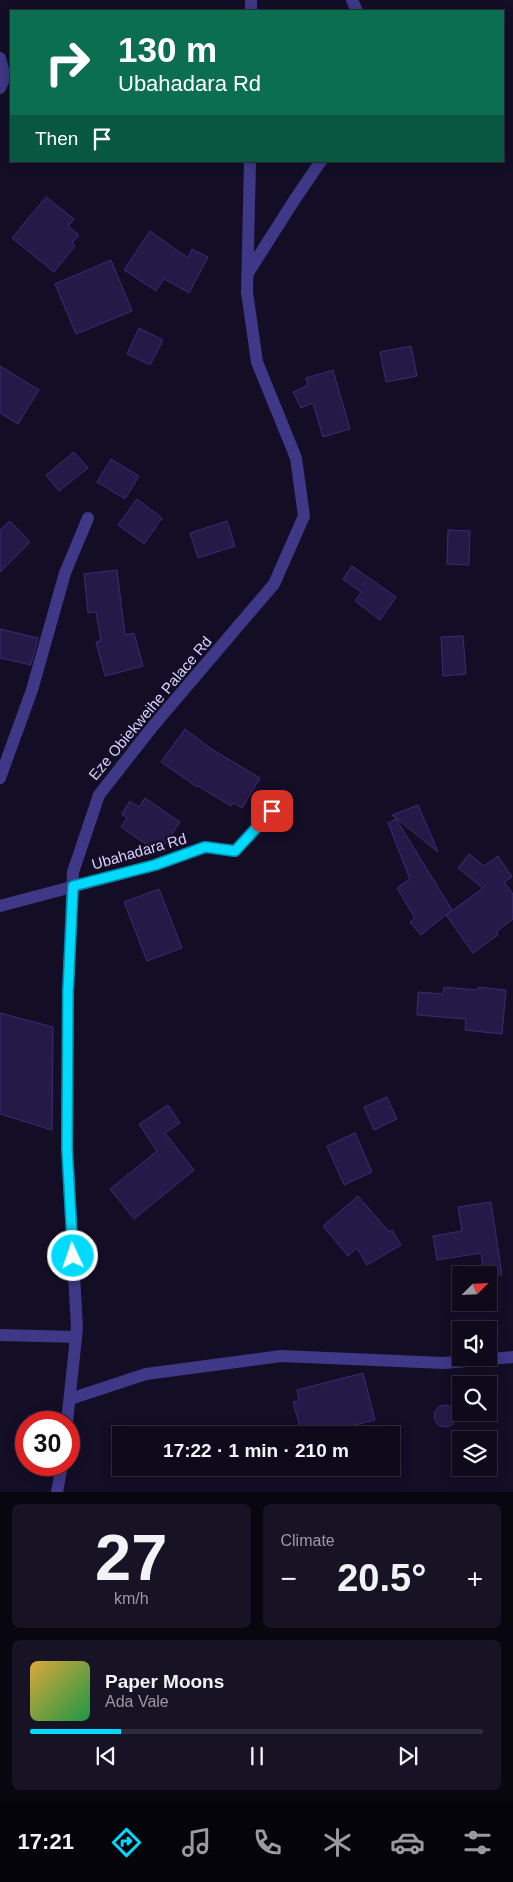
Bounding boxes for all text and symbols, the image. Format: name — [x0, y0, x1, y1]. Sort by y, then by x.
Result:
icon: right — [35, 30, 100, 95]
text: 130 m — [118, 30, 217, 69]
text: Ubahadara Rd — [118, 71, 261, 96]
icon: arrive — [88, 125, 116, 153]
text: Then — [35, 128, 78, 149]
street label: Eze Obiekweihe Palace Rd — [85, 633, 215, 783]
pin — [251, 790, 293, 832]
icon: arrive — [258, 797, 286, 825]
street label: Ubahadara Rd — [90, 829, 188, 873]
position arrow — [46, 1229, 98, 1281]
north arrow — [452, 1266, 498, 1311]
map controls — [452, 1266, 497, 1476]
button: sound — [452, 1321, 497, 1366]
button: search — [452, 1376, 497, 1421]
speed limit sign: 30 — [15, 1411, 80, 1476]
button: layers — [452, 1431, 497, 1476]
text: 17:22 · 1 min · 210 m — [163, 1440, 349, 1461]
text: 27 — [95, 1521, 167, 1594]
text: Climate — [281, 1532, 335, 1549]
text: 20.5° — [337, 1557, 426, 1599]
text: − — [281, 1563, 297, 1594]
text: + — [467, 1563, 483, 1594]
text: km/h — [114, 1590, 149, 1607]
text: Paper Moons — [105, 1671, 224, 1692]
text: Ada Vale — [105, 1693, 169, 1710]
icon: previous — [92, 1742, 120, 1770]
icon: pause — [243, 1742, 271, 1770]
icon: next — [394, 1742, 422, 1770]
icon: directions — [109, 1825, 144, 1860]
icon: music — [179, 1825, 214, 1860]
icon: phone — [250, 1825, 285, 1860]
icon: climate — [320, 1825, 355, 1860]
icon: car — [390, 1825, 425, 1860]
icon: filters — [460, 1825, 495, 1860]
text: 17:21 — [18, 1829, 74, 1854]

